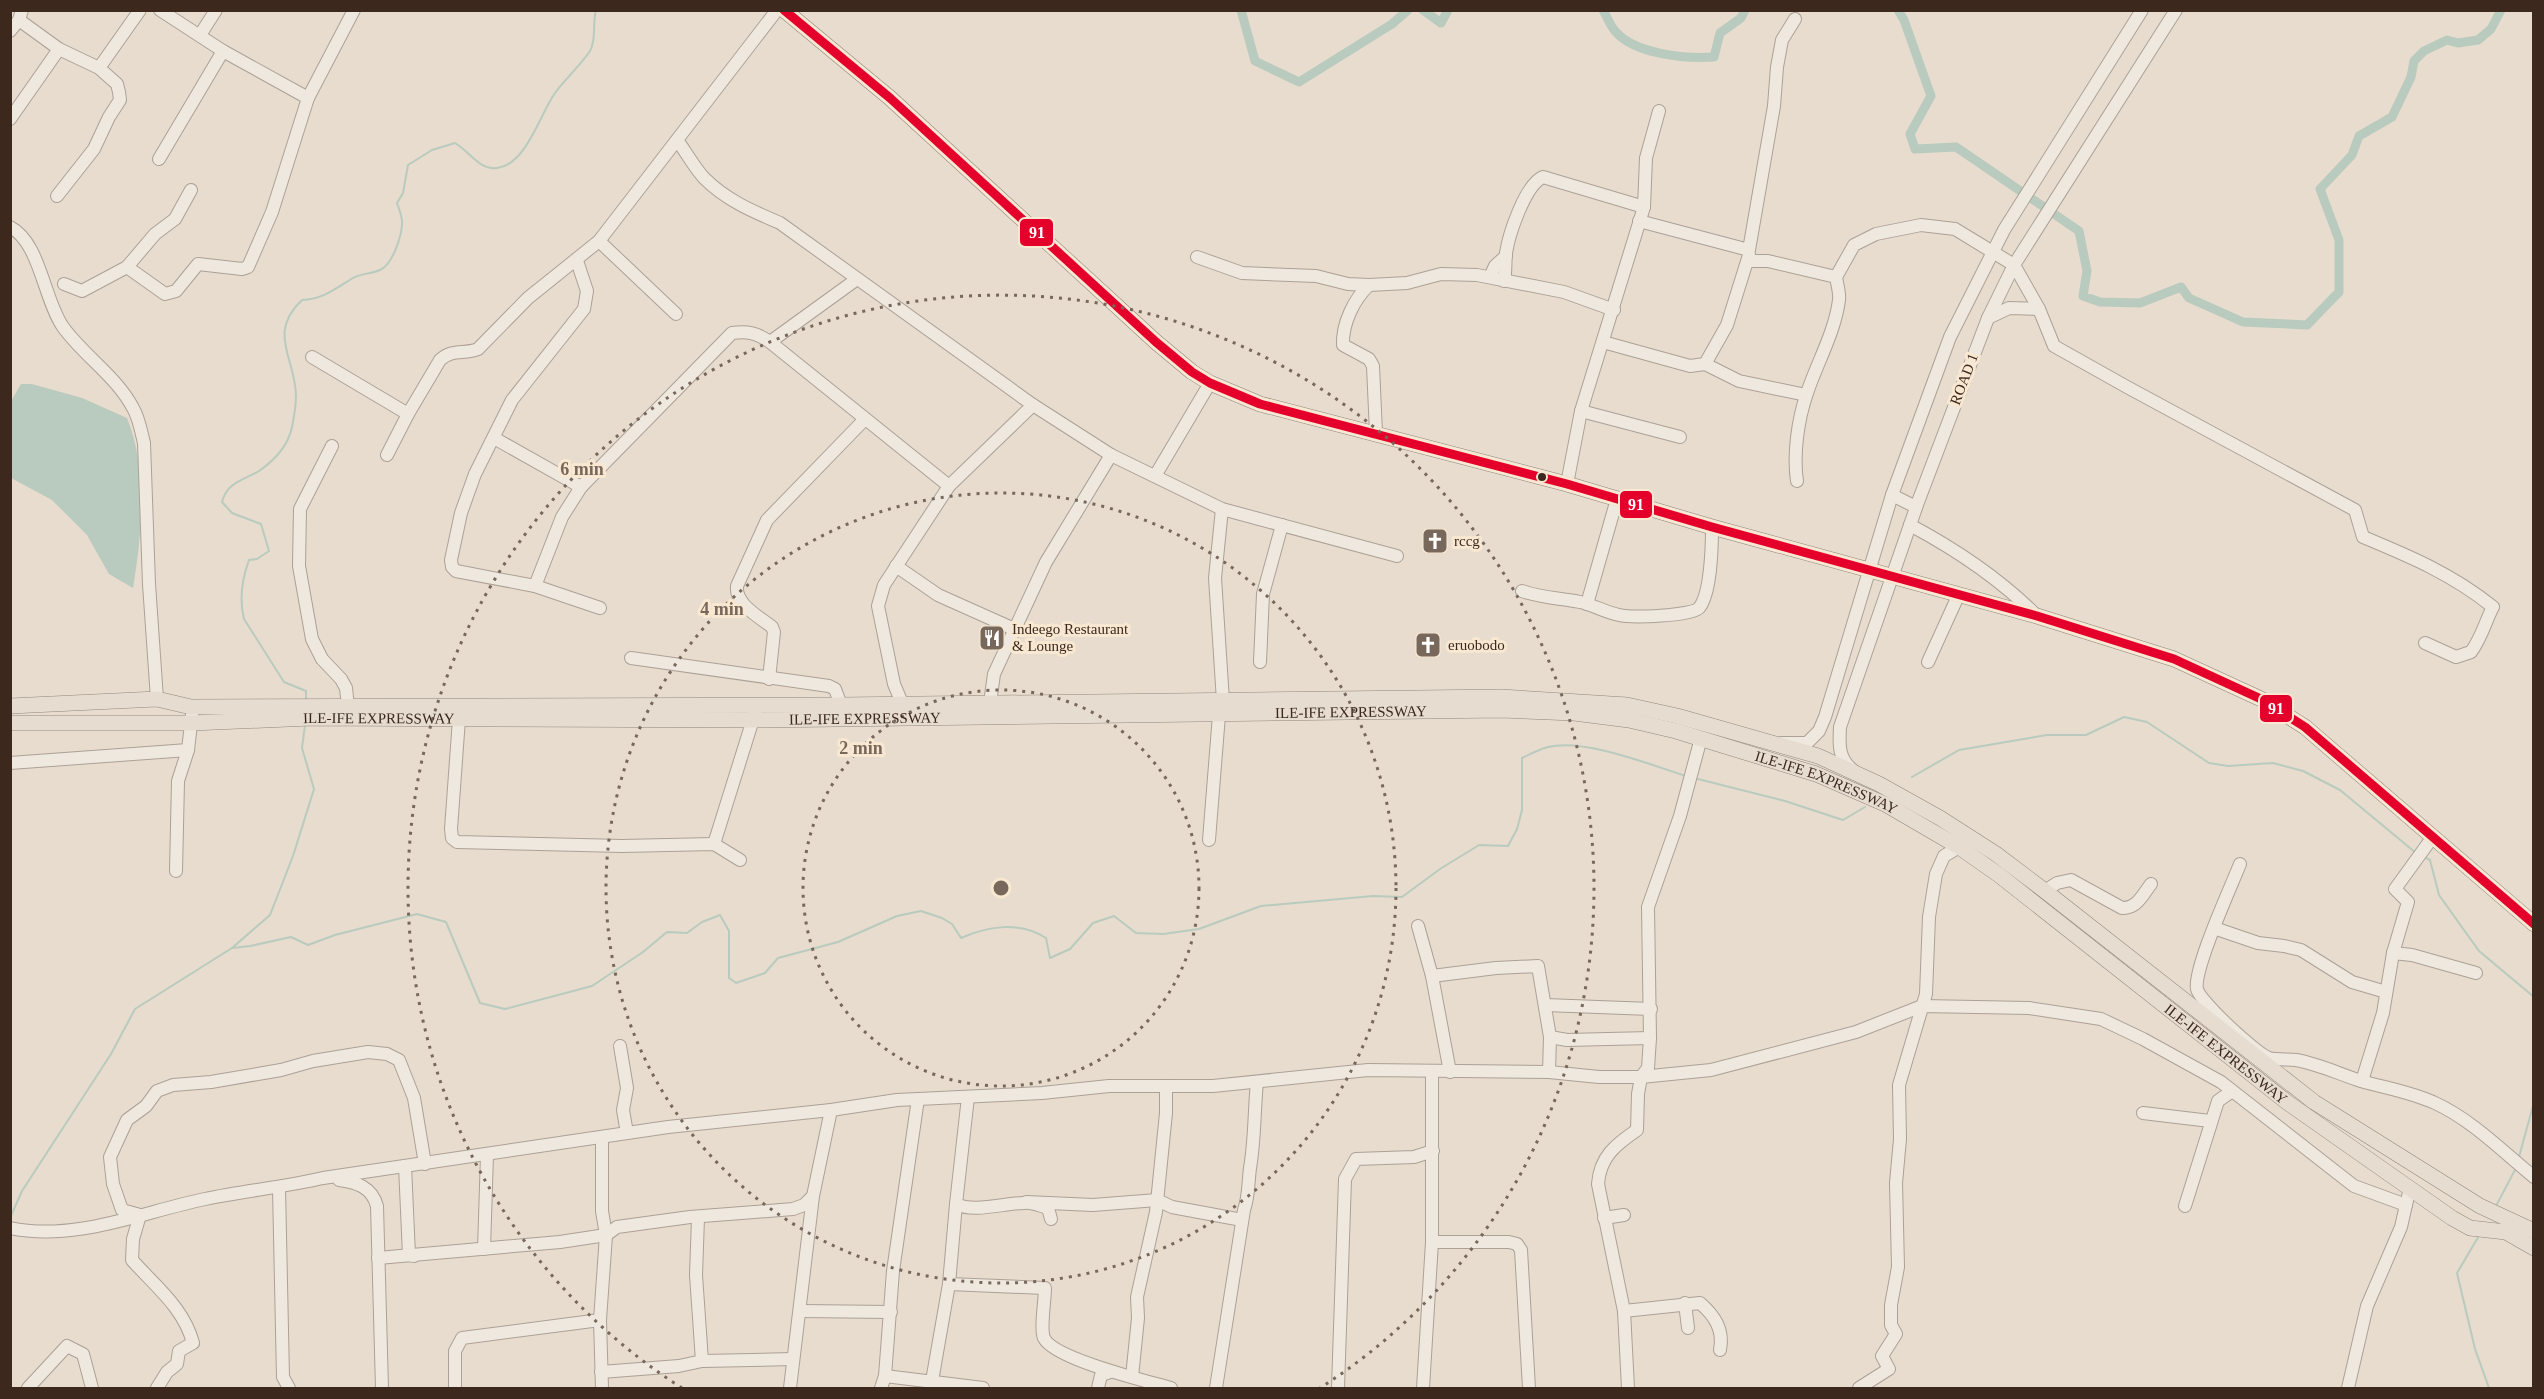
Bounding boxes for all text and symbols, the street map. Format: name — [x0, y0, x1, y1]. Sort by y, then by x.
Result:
line badge: 91 — [1019, 218, 1054, 247]
text: 91 — [1029, 224, 1045, 241]
street label: ROAD 1 — [1947, 351, 1981, 407]
text: 6 min — [560, 459, 604, 479]
unlabelled marker — [1536, 471, 1548, 483]
line badge: 91 — [1619, 490, 1653, 519]
text: 91 — [1628, 496, 1644, 513]
church icon: rccg — [1420, 526, 1450, 556]
place label: rccg — [1454, 533, 1480, 549]
text: 4 min — [700, 599, 744, 619]
place label: Indeego Restaurant & Lounge — [1012, 621, 1129, 654]
restaurant icon: Indeego Restaurant & Lounge — [977, 623, 1007, 653]
church icon: eruobodo — [1413, 630, 1443, 660]
place label: eruobodo — [1448, 637, 1505, 653]
line badge: 91 — [2259, 694, 2293, 723]
text: 91 — [2268, 700, 2284, 717]
street label: ILE-IFE EXPRESSWAY — [1275, 703, 1427, 721]
street label: ILE-IFE EXPRESSWAY — [303, 710, 455, 727]
street label: ILE-IFE EXPRESSWAY — [789, 710, 941, 728]
text: 2 min — [839, 738, 883, 758]
street label: ILE-IFE EXPRESSWAY — [1753, 748, 1901, 818]
centre of rings — [991, 878, 1011, 898]
street label: ILE-IFE EXPRESSWAY — [2161, 1001, 2290, 1107]

